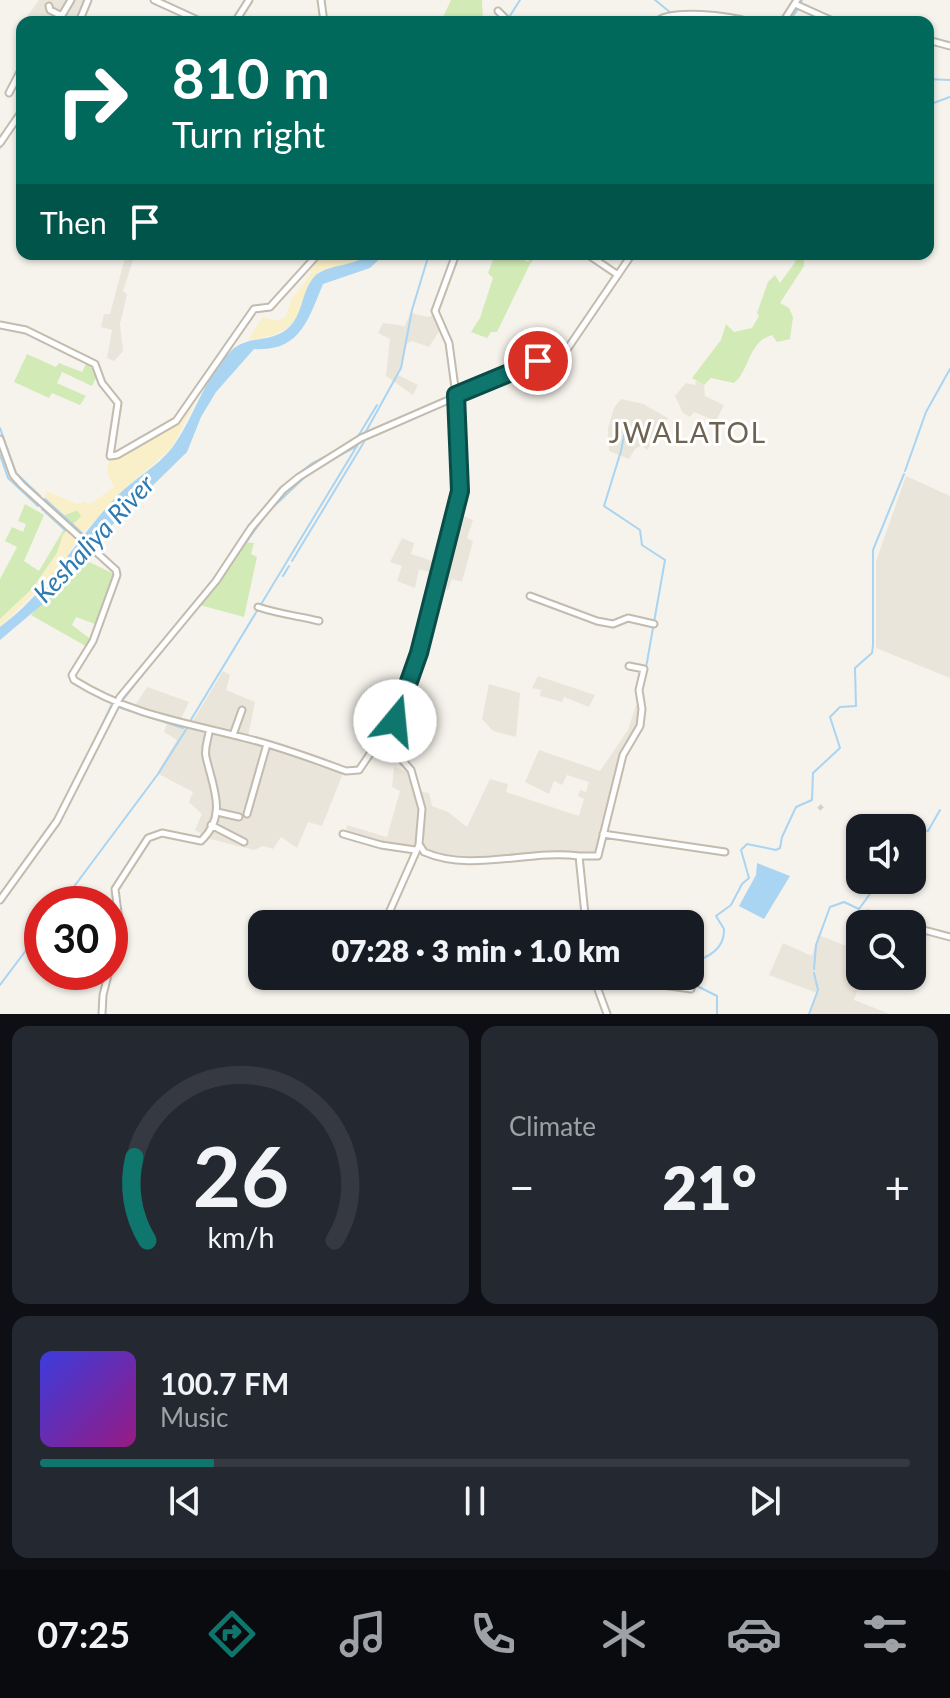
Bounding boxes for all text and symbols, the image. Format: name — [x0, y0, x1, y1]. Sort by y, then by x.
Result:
text: 810 m — [172, 44, 330, 111]
icon: right — [40, 48, 144, 152]
text: Turn right — [172, 112, 325, 156]
icon: arrive — [123, 200, 167, 244]
text: Then — [40, 204, 107, 240]
pin — [504, 327, 572, 395]
icon: arrive — [516, 339, 560, 383]
district label: JWALATOL — [609, 415, 767, 449]
water label: Keshaliya River — [26, 467, 161, 609]
position arrow — [353, 679, 437, 763]
map controls — [846, 814, 926, 990]
button: sound — [846, 814, 926, 894]
speed limit sign: 30 — [24, 886, 128, 990]
button: search — [846, 910, 926, 990]
text: 07:28 · 3 min · 1.0 km — [332, 932, 620, 968]
text: Climate — [509, 1110, 596, 1142]
text: 26 — [192, 1125, 289, 1225]
text: 21° — [662, 1151, 757, 1223]
text: − — [509, 1161, 535, 1213]
text: + — [884, 1161, 910, 1213]
text: km/h — [207, 1220, 274, 1254]
text: 100.7 FM — [160, 1365, 289, 1401]
text: Music — [160, 1401, 228, 1433]
icon: previous — [163, 1479, 207, 1523]
icon: pause — [453, 1479, 497, 1523]
icon: next — [743, 1479, 787, 1523]
icon: directions — [204, 1606, 260, 1662]
icon: music — [335, 1606, 391, 1662]
icon: phone — [465, 1606, 521, 1662]
icon: climate — [596, 1606, 652, 1662]
icon: car — [726, 1606, 782, 1662]
icon: filters — [857, 1606, 913, 1662]
text: 07:25 — [37, 1612, 130, 1656]

